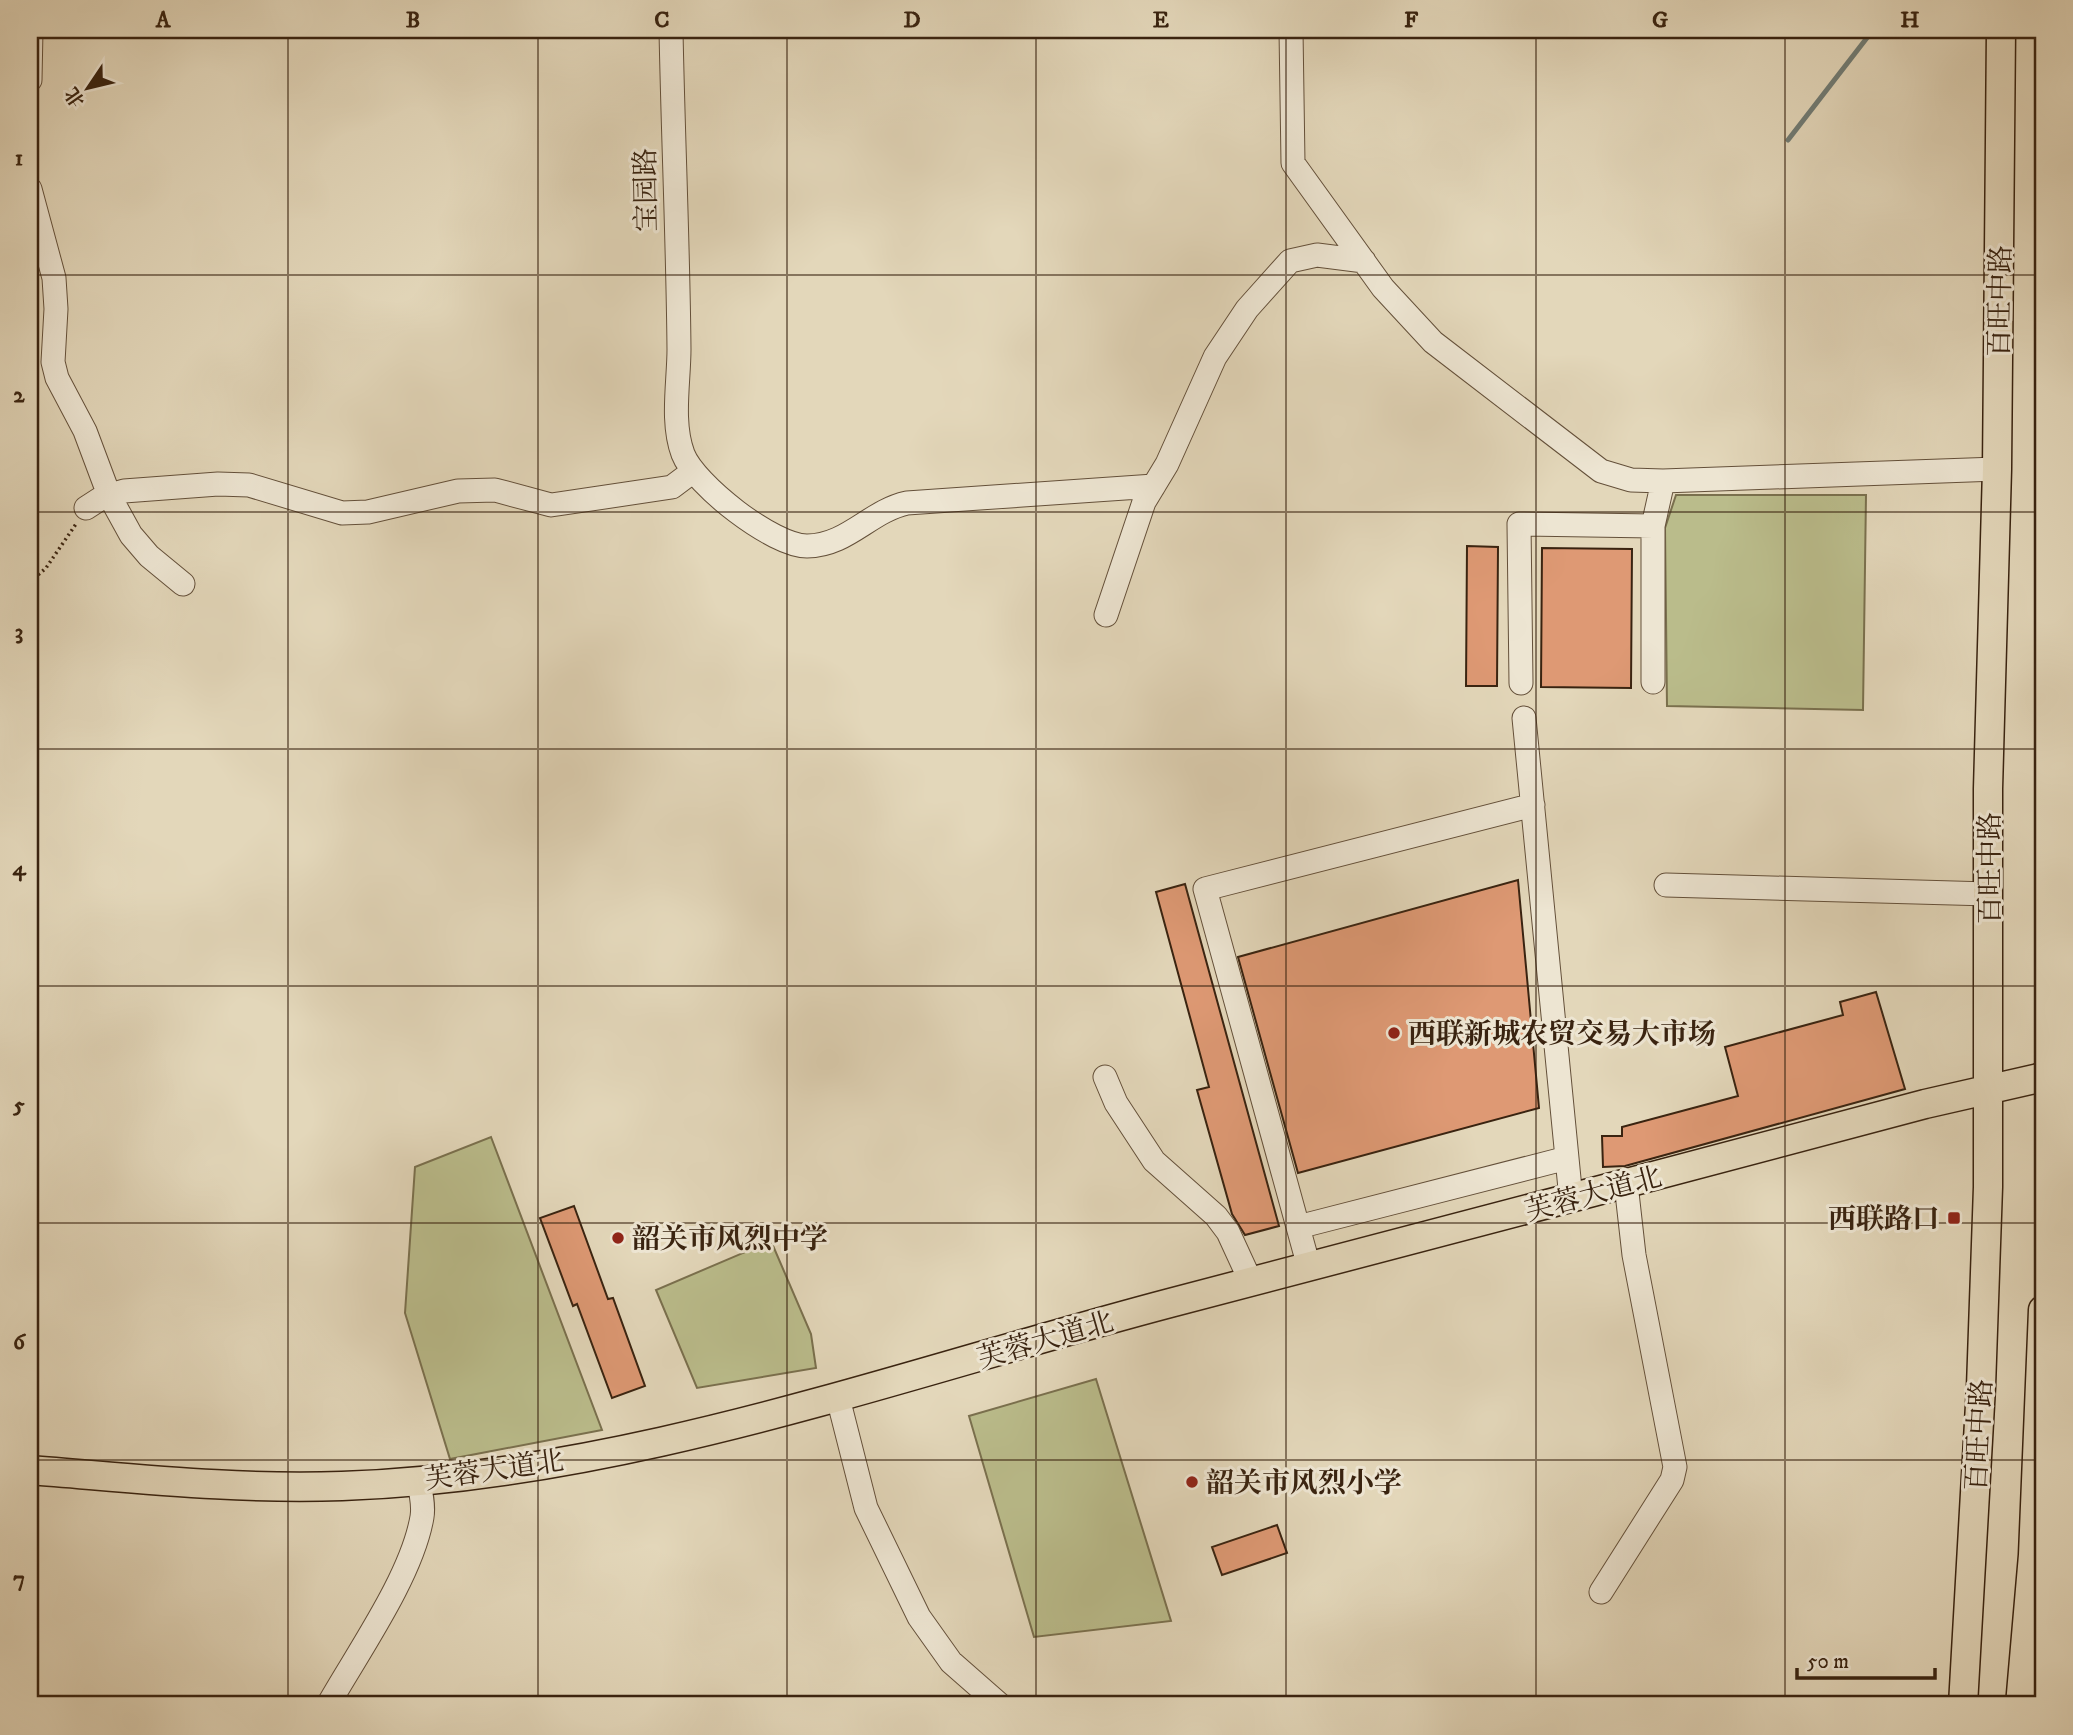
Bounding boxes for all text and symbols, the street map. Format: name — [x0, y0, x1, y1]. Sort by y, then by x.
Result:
text: A — [155, 6, 172, 35]
text: B — [406, 6, 420, 35]
text: C — [654, 6, 670, 35]
text: D — [903, 6, 921, 35]
text: E — [1153, 6, 1169, 35]
text: F — [1404, 6, 1419, 35]
text: G — [1652, 6, 1668, 35]
text: H — [1900, 6, 1920, 35]
north arrow — [52, 52, 122, 122]
text: 北 — [60, 83, 90, 111]
text: 1 — [15, 144, 23, 173]
street label: 宝园路 — [628, 148, 665, 232]
street label: 百旺中路 — [1982, 245, 2019, 357]
text: 2 — [13, 381, 25, 410]
text: 3 — [15, 618, 23, 647]
street label: 百旺中路 — [1973, 812, 2008, 924]
text: 4 — [12, 854, 27, 883]
place label: 西联新城农贸交易大市场 — [1408, 1017, 1716, 1052]
marker: 西联新城农贸交易大市场 — [1386, 1025, 1402, 1041]
text: 5 — [12, 1091, 25, 1120]
street label: 芙蓉大道北 — [1521, 1159, 1666, 1229]
place label: 西联路口 — [1828, 1202, 1940, 1237]
marker: 西联路口 — [1946, 1210, 1962, 1226]
place label: 韶关市风烈中学 — [632, 1222, 828, 1257]
marker: 韶关市风烈中学 — [610, 1230, 626, 1246]
street label: 芙蓉大道北 — [973, 1304, 1118, 1377]
text: 6 — [13, 1328, 27, 1357]
street label: 百旺中路 — [1959, 1378, 2000, 1492]
street label: 芙蓉大道北 — [422, 1443, 566, 1498]
place label: 韶关市风烈小学 — [1206, 1466, 1402, 1501]
marker: 韶关市风烈小学 — [1184, 1474, 1200, 1490]
text: 7 — [13, 1565, 25, 1594]
scale bar — [1797, 1637, 1935, 1681]
text: 50 m — [1807, 1649, 1849, 1675]

